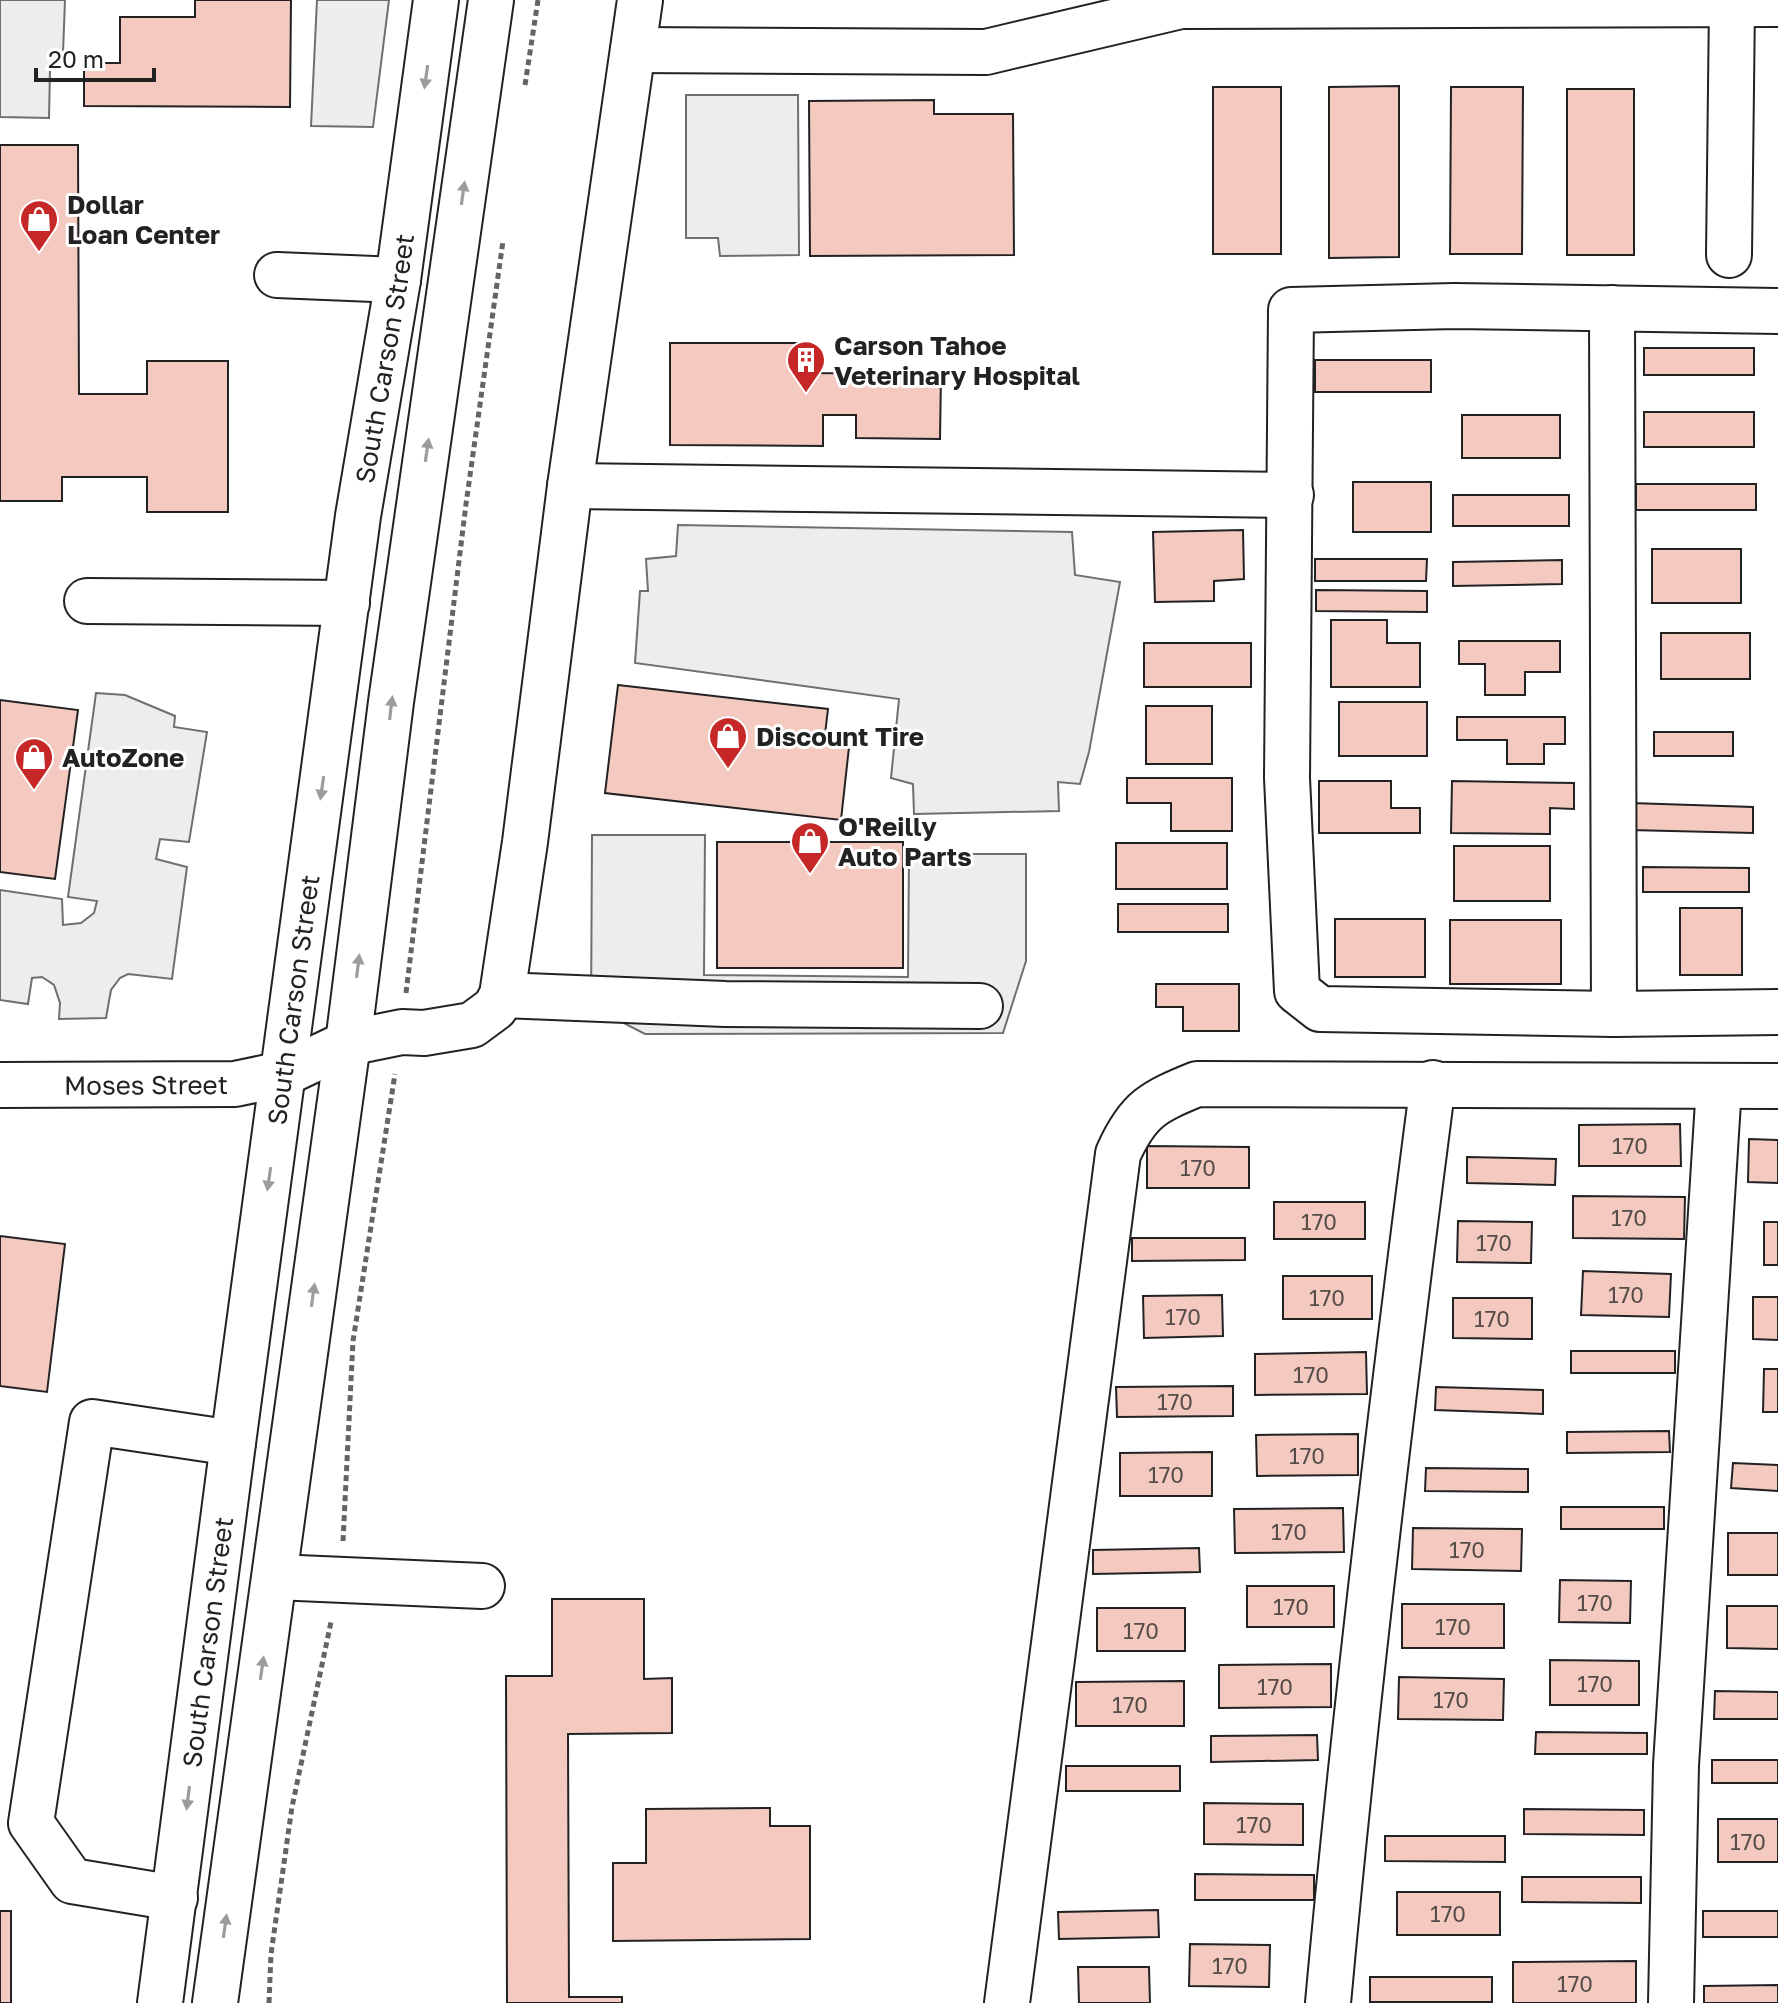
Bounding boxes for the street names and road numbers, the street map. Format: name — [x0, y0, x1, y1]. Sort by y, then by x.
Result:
street label: South Carson Street — [348, 232, 420, 485]
street label: South Carson Street — [261, 873, 325, 1127]
street label: Moses Street — [64, 1069, 228, 1100]
street label: South Carson Street — [175, 1515, 239, 1769]

